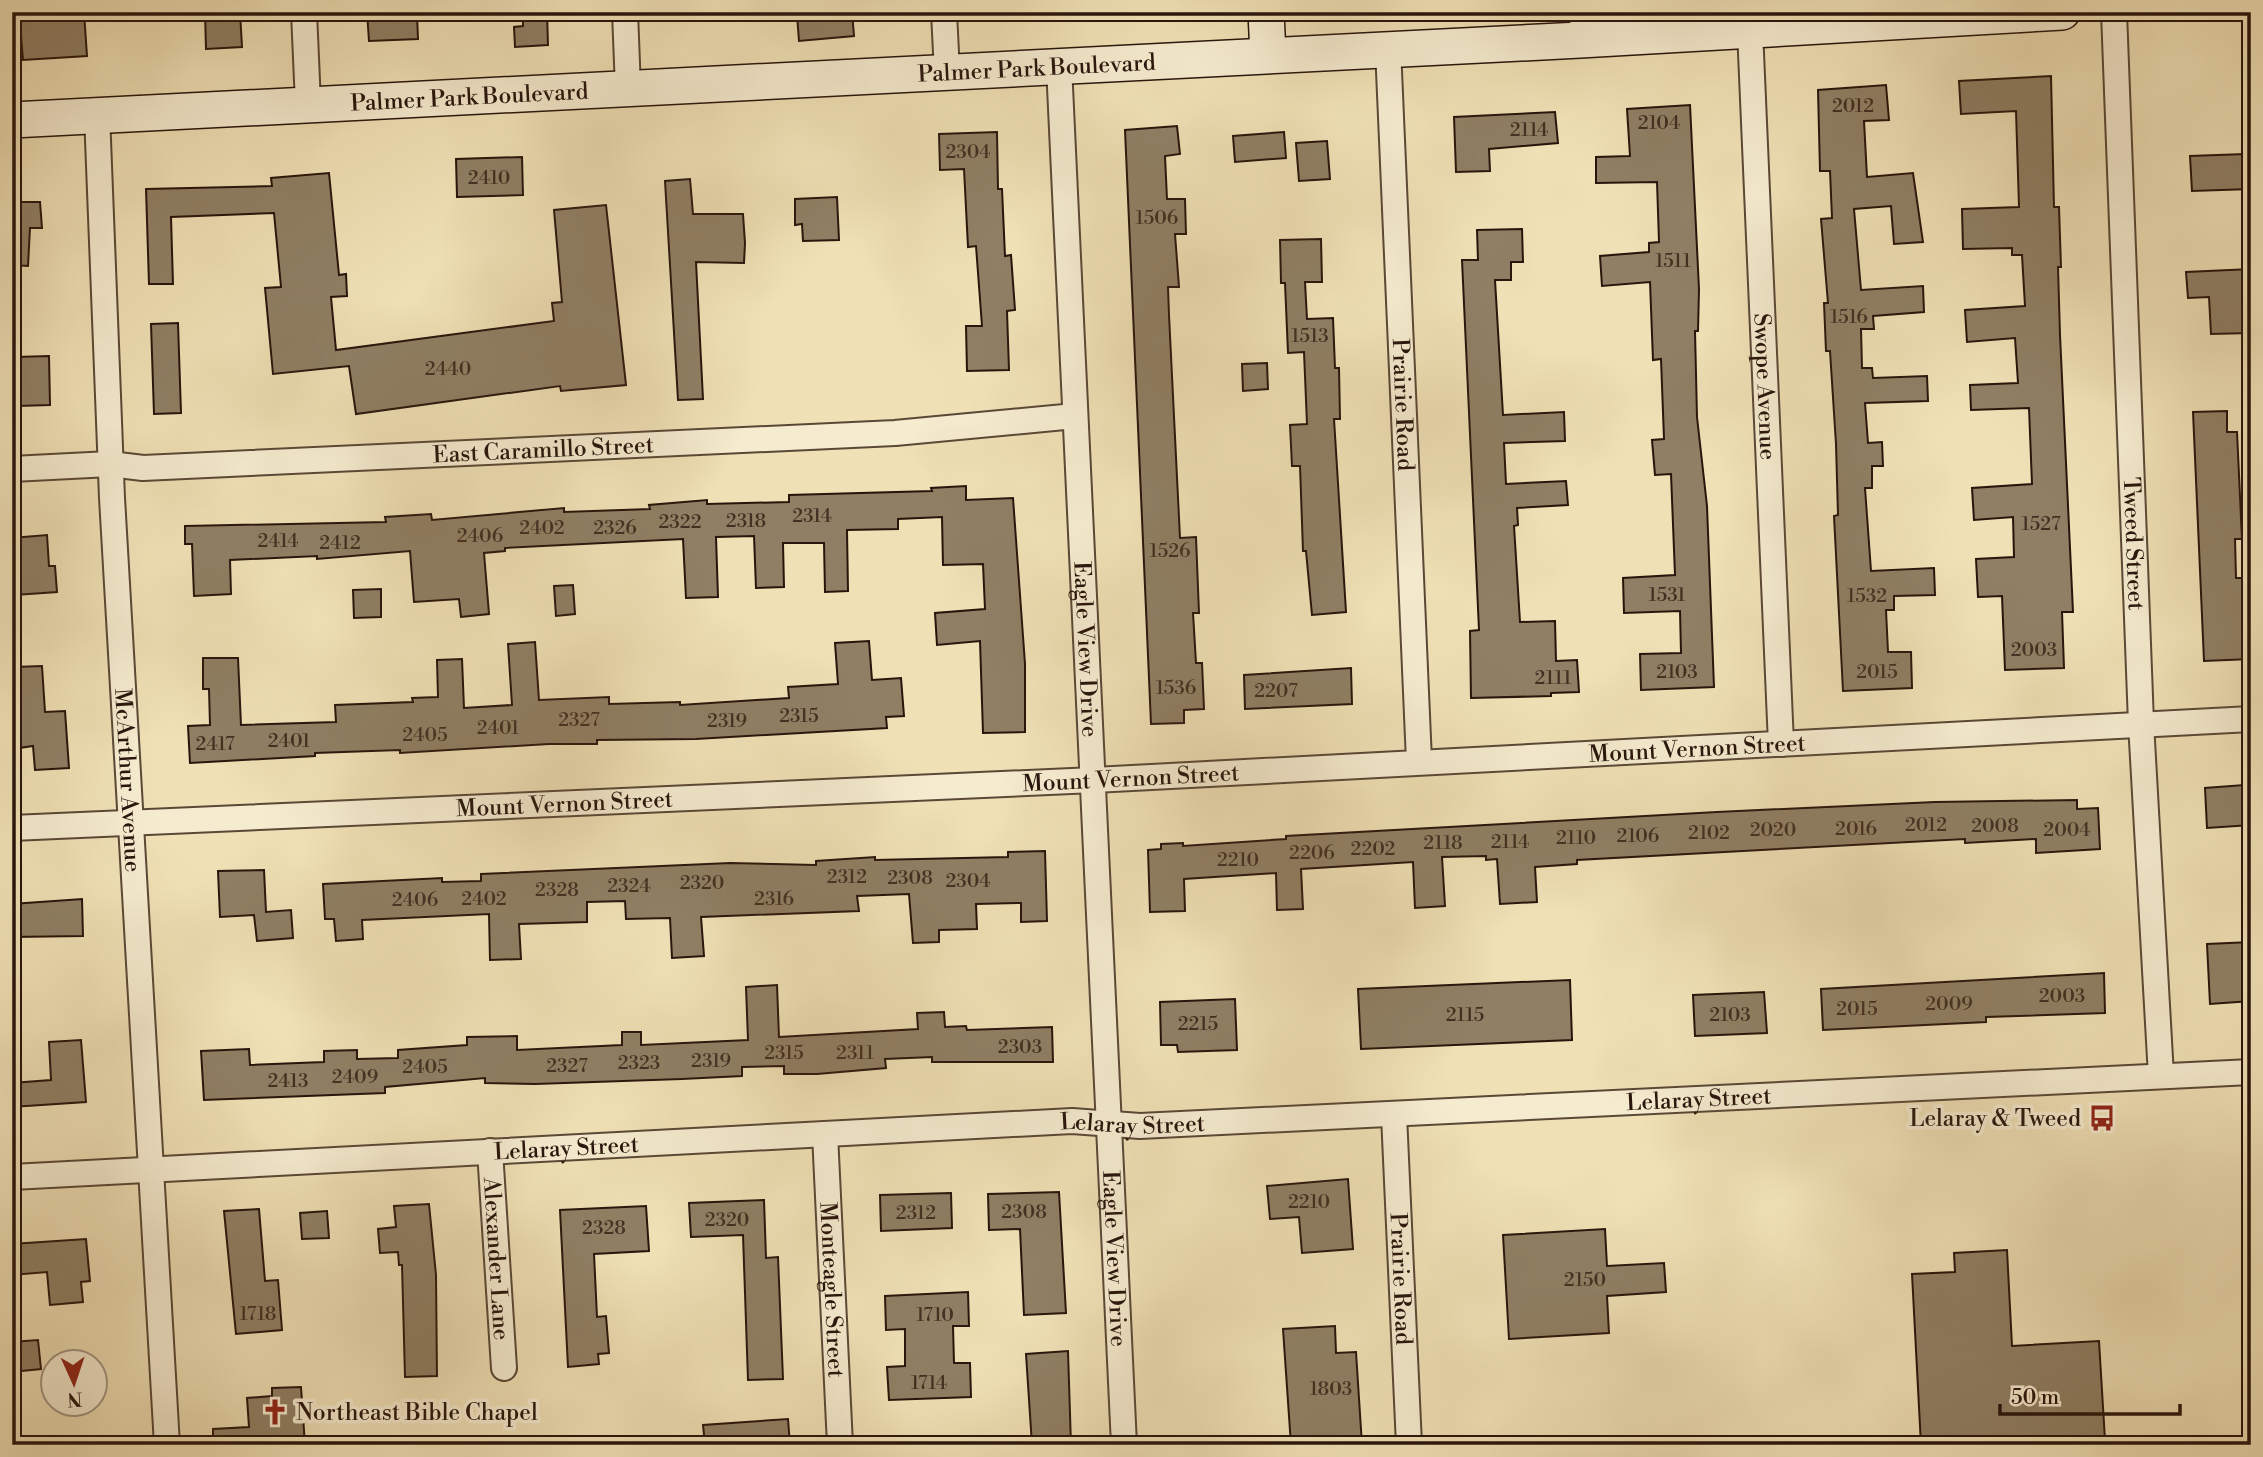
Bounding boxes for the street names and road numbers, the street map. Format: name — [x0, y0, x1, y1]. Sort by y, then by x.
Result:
street label: Palmer Park Boulevard — [917, 49, 1157, 89]
street label: Palmer Park Boulevard — [350, 78, 589, 118]
street label: Swope Avenue — [1747, 313, 1782, 461]
street label: Prairie Road — [1386, 338, 1419, 472]
street label: East Caramillo Street — [432, 431, 654, 470]
street label: Tweed Street — [2117, 476, 2150, 611]
street label: Eagle View Drive — [1067, 561, 1104, 738]
street label: McArthur Avenue — [108, 688, 147, 873]
street label: Mount Vernon Street — [1588, 730, 1806, 769]
street label: Mount Vernon Street — [1022, 759, 1240, 798]
street label: Mount Vernon Street — [455, 786, 674, 823]
street label: Lelaray Street — [1626, 1082, 1772, 1117]
street label: Lelaray Street — [1059, 1108, 1206, 1141]
street label: Lelaray Street — [493, 1131, 639, 1167]
street label: Eagle View Drive — [1096, 1170, 1132, 1347]
street label: Alexander Lane — [477, 1176, 515, 1341]
street label: Monteagle Street — [813, 1201, 850, 1378]
street label: Prairie Road — [1383, 1212, 1417, 1346]

